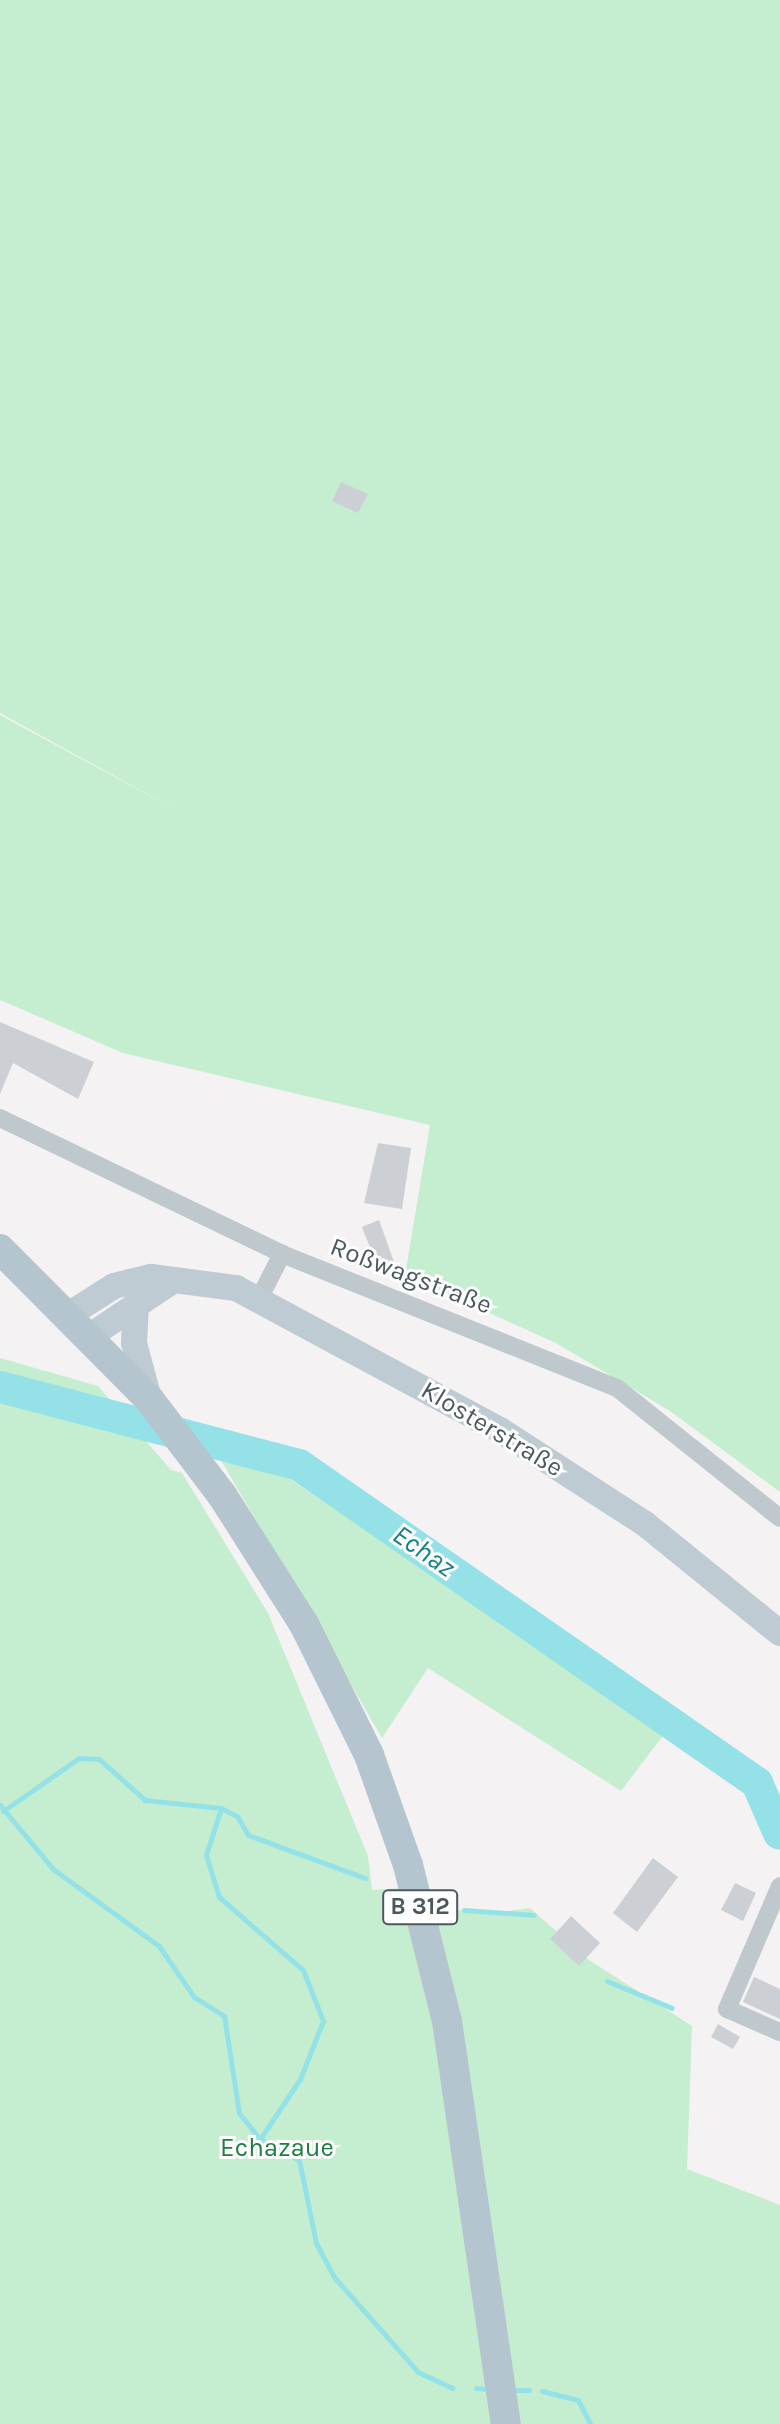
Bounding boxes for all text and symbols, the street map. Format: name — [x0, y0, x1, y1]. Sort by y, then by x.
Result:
street label: Roßwagstraße — [326, 1231, 496, 1321]
street label: Klosterstraße — [415, 1374, 569, 1484]
water label: Echaz — [386, 1518, 462, 1584]
road number: B 312 — [382, 1887, 458, 1927]
park label: Echazaue — [220, 2132, 334, 2164]

